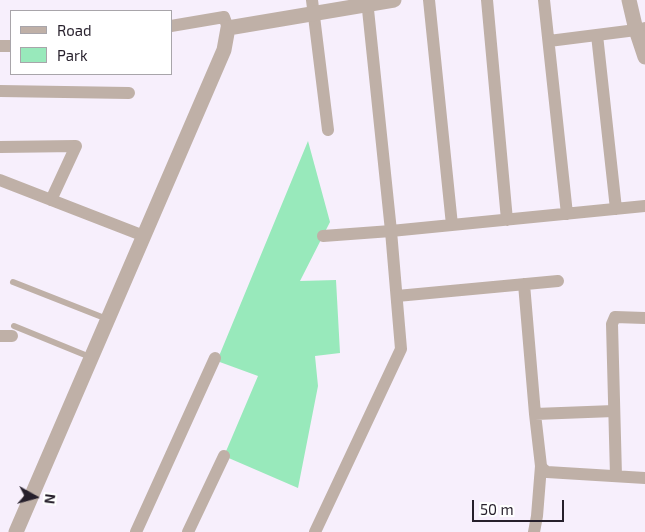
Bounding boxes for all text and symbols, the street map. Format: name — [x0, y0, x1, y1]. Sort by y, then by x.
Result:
legend — [10, 10, 172, 75]
text: Road — [57, 21, 92, 39]
text: Park — [57, 46, 88, 64]
north arrow — [10, 472, 60, 522]
scale bar — [475, 490, 568, 522]
text: N — [41, 493, 59, 505]
text: 50 m — [480, 500, 514, 518]

